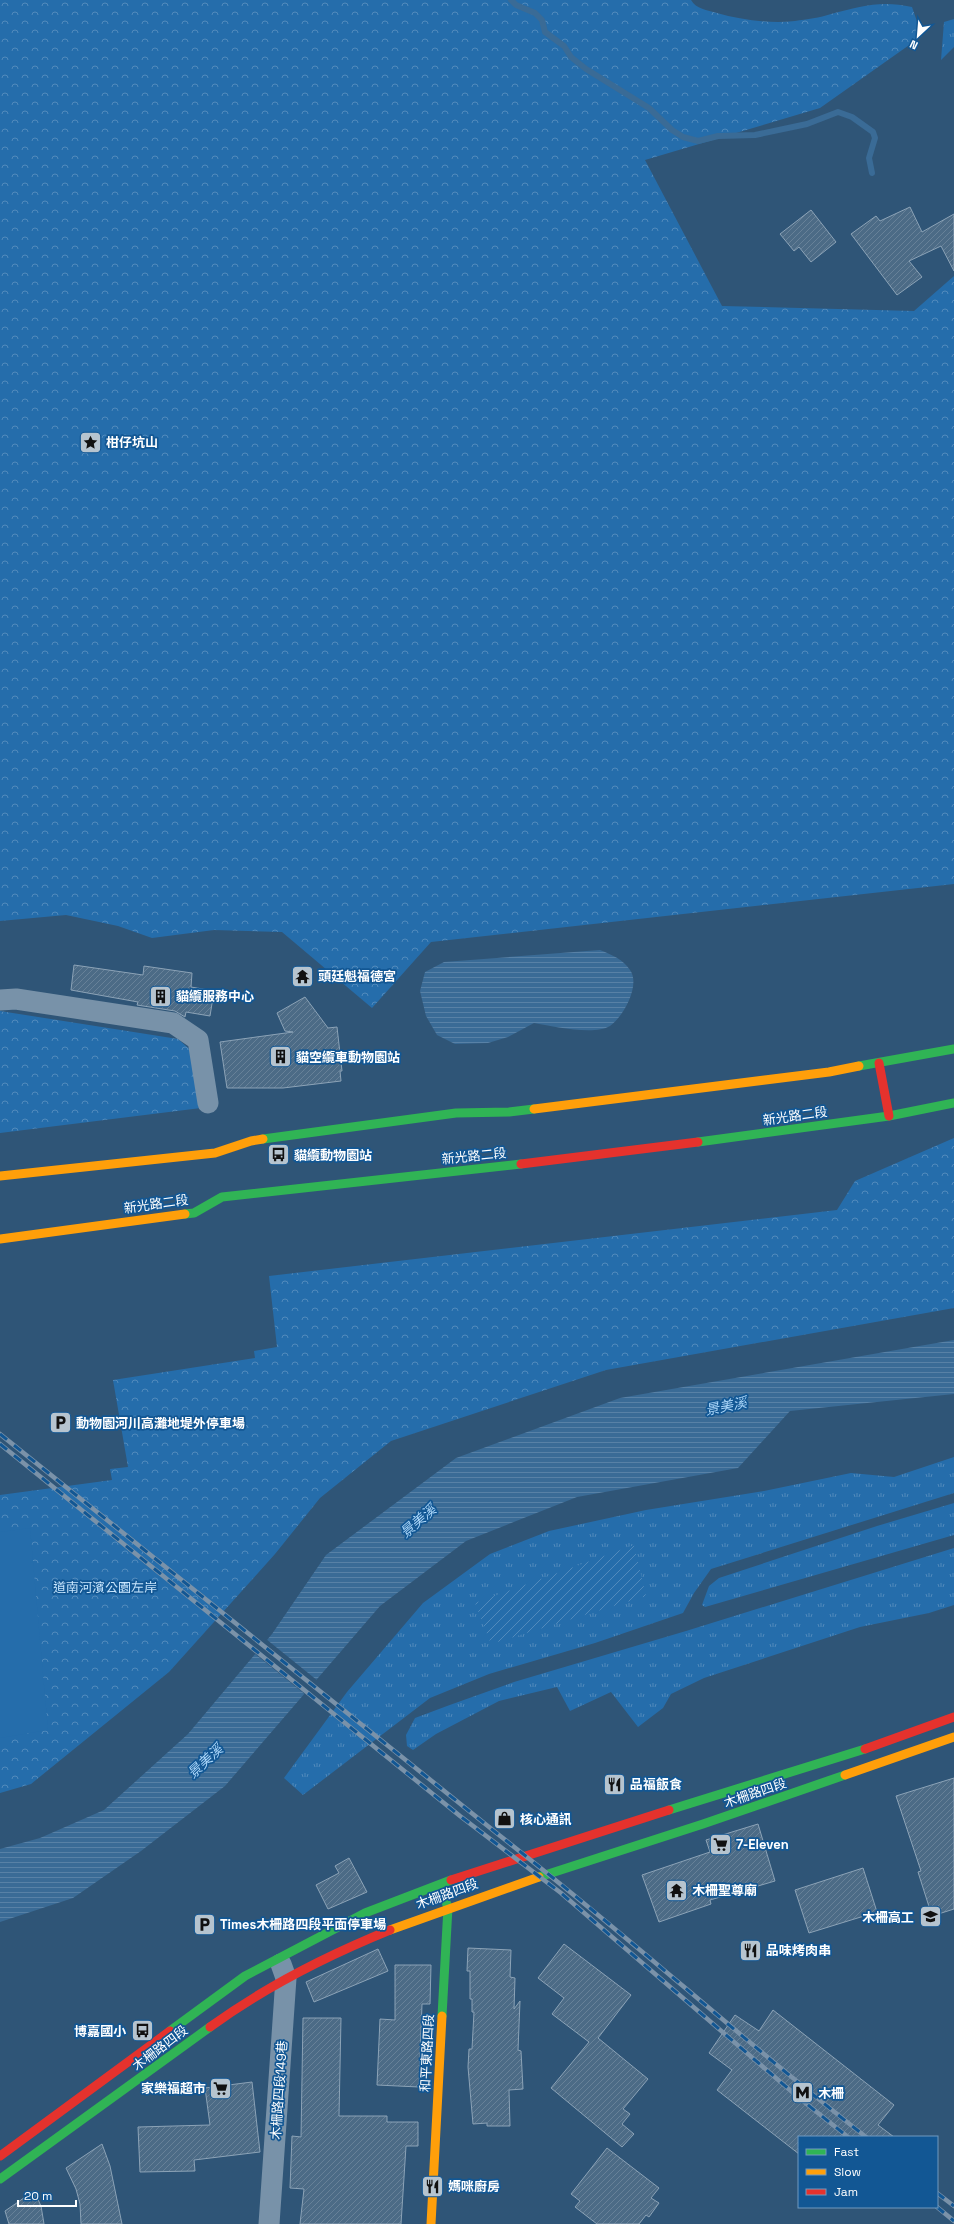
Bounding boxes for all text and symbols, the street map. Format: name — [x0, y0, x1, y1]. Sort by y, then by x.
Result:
north arrow — [898, 16, 938, 56]
text: N — [907, 37, 920, 53]
place icon: 柑仔坑山 — [78, 429, 104, 455]
place label: 柑仔坑山 — [106, 434, 158, 451]
temple icon: 頭廷魁福德宮 — [290, 963, 316, 989]
place label: 頭廷魁福德宮 — [318, 968, 396, 985]
building icon: 貓纜服務中心 — [147, 983, 173, 1009]
place label: 貓纜服務中心 — [176, 988, 254, 1005]
building icon: 貓空纜車動物園站 — [268, 1044, 294, 1070]
place label: 貓空纜車動物園站 — [296, 1049, 400, 1066]
street label: 新光路二段 — [762, 1103, 828, 1129]
bus stop icon: 貓纜動物園站 — [266, 1142, 292, 1168]
street label: 新光路二段 — [441, 1144, 507, 1168]
place label: 貓纜動物園站 — [294, 1147, 372, 1164]
street label: 新光路二段 — [123, 1191, 189, 1217]
water label: 景美溪 — [704, 1393, 750, 1419]
parking icon: 動物園河川高灘地堤外停車場 — [47, 1410, 73, 1436]
place label: 動物園河川高灘地堤外停車場 — [76, 1415, 245, 1432]
water label: 景美溪 — [396, 1499, 441, 1542]
park label: 道南河濱公園左岸 — [53, 1579, 157, 1596]
water label: 景美溪 — [184, 1739, 228, 1782]
restaurant icon: 品福飯食 — [602, 1771, 628, 1797]
street label: 木柵路四段 — [721, 1774, 789, 1812]
place label: 品福飯食 — [630, 1776, 682, 1793]
shop icon: 核心通訊 — [491, 1806, 517, 1832]
place label: 核心通訊 — [520, 1811, 572, 1828]
supermarket icon: 7-Eleven — [708, 1831, 734, 1857]
place label: 7-Eleven — [736, 1836, 789, 1853]
street label: 木柵路四段 — [414, 1875, 480, 1913]
temple icon: 木柵聖尊廟 — [664, 1877, 690, 1903]
place label: 木柵聖尊廟 — [692, 1882, 757, 1899]
school or university icon: 木柵高工 — [917, 1904, 943, 1930]
place label: 木柵高工 — [862, 1909, 914, 1926]
parking icon: Times木柵路四段平面停車場 — [191, 1911, 217, 1937]
place label: Times木柵路四段平面停車場 — [220, 1916, 386, 1933]
restaurant icon: 品味烤肉串 — [737, 1937, 763, 1963]
place label: 品味烤肉串 — [766, 1942, 831, 1959]
street label: 和平東路四段 — [416, 2014, 438, 2092]
bus stop icon: 博嘉國小 — [129, 2018, 155, 2044]
street label: 木柵路四段 — [129, 2022, 191, 2074]
place label: 博嘉國小 — [74, 2023, 127, 2040]
street label: 木柵路四段149巷 — [267, 2040, 291, 2140]
supermarket icon: 家樂福超市 — [208, 2075, 234, 2101]
place label: 家樂福超市 — [141, 2080, 206, 2097]
metro station icon: 木柵 — [790, 2080, 816, 2106]
place label: 木柵 — [818, 2085, 844, 2102]
legend — [798, 2136, 938, 2208]
text: Fast — [834, 2144, 859, 2160]
text: Slow — [834, 2164, 861, 2180]
restaurant icon: 媽咪廚房 — [420, 2173, 446, 2199]
place label: 媽咪廚房 — [448, 2178, 500, 2195]
scale bar — [18, 2182, 76, 2208]
text: Jam — [834, 2184, 858, 2200]
text: 20 m — [24, 2188, 52, 2204]

